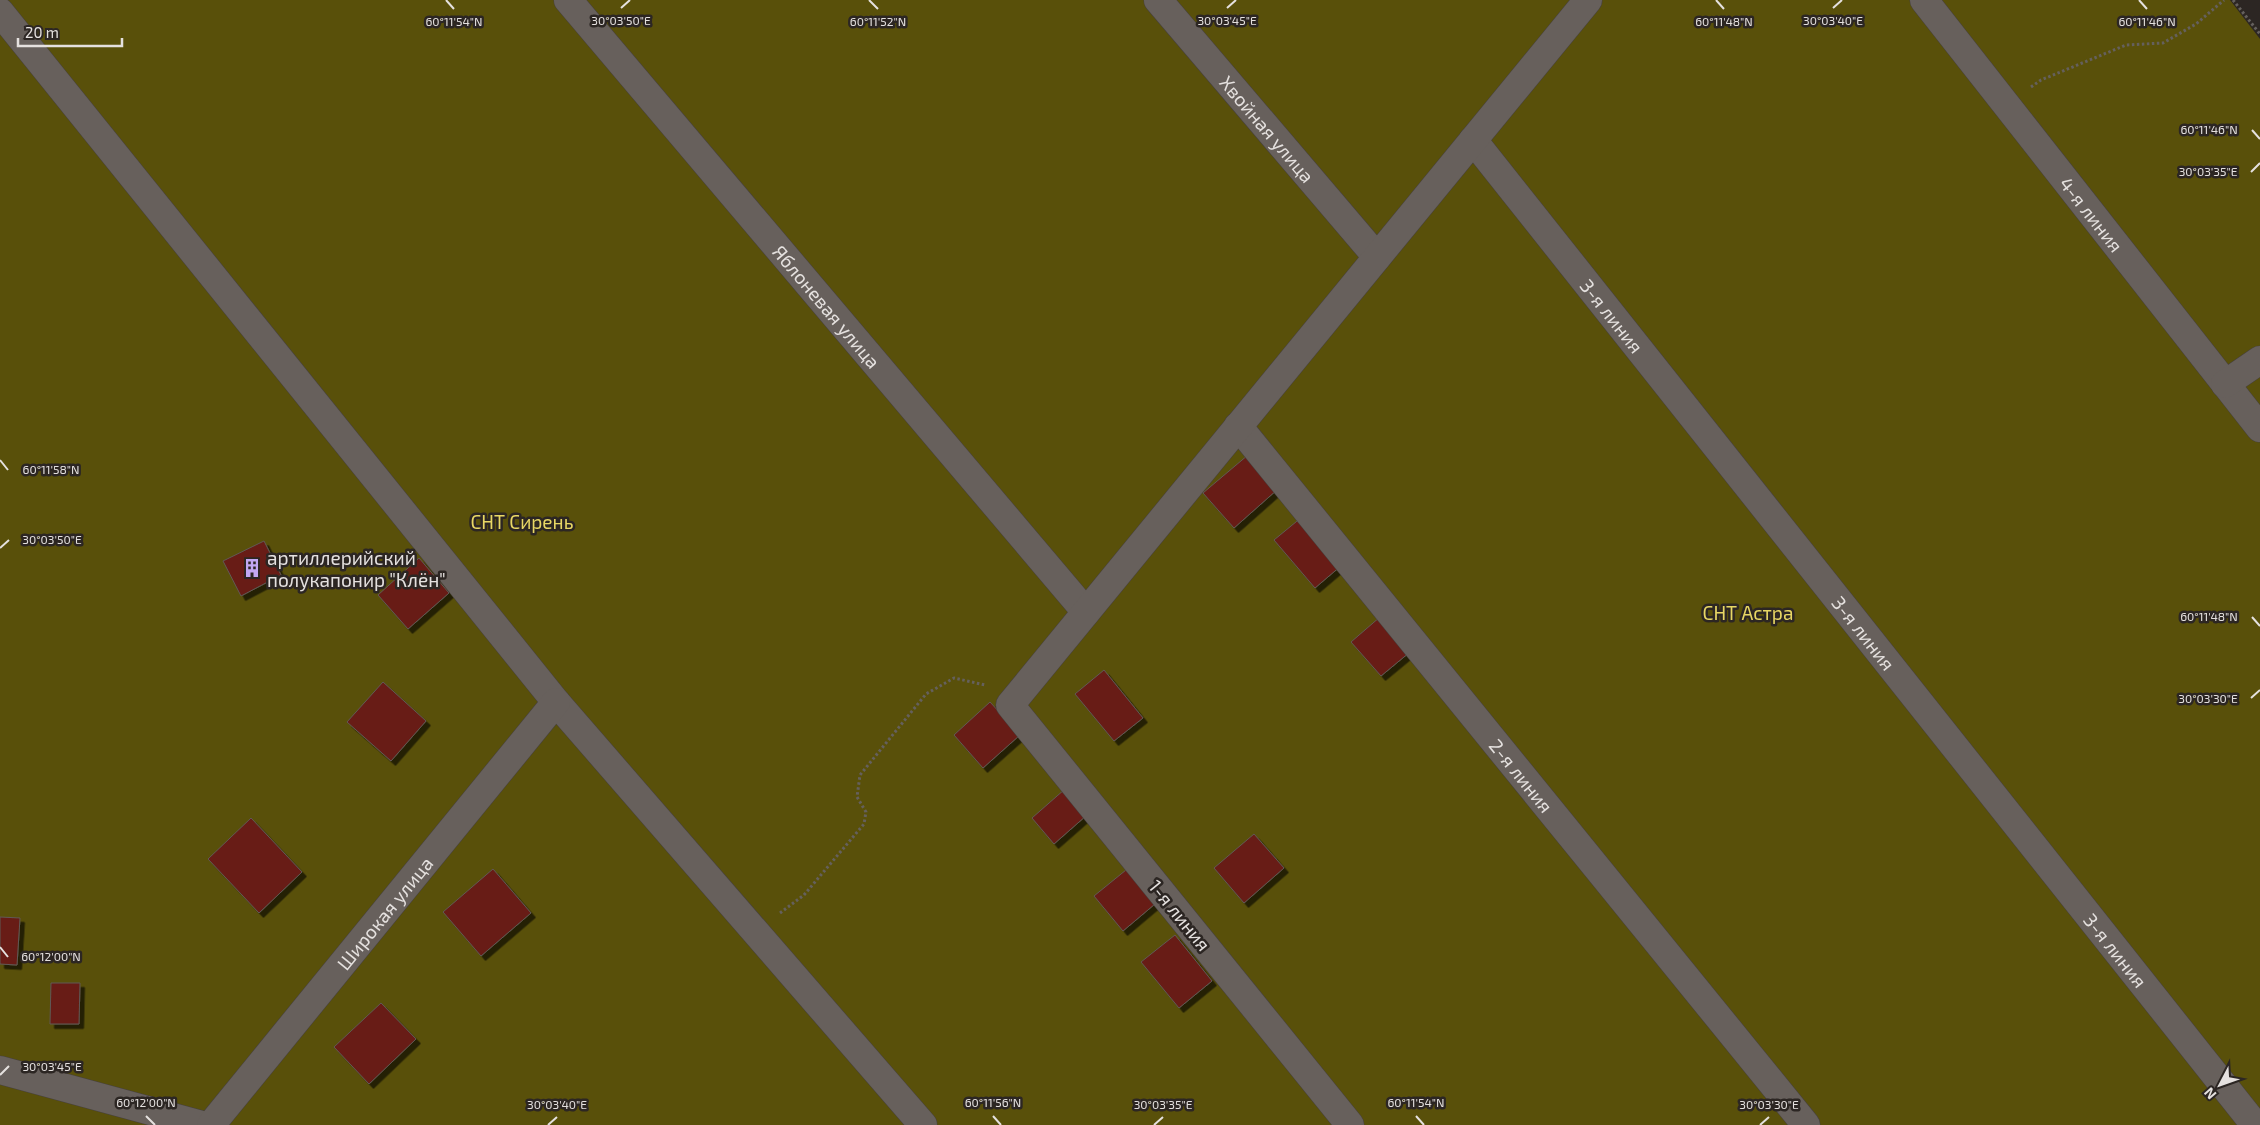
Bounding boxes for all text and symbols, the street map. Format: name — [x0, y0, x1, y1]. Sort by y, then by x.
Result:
text: 30°03'50"E — [591, 13, 651, 27]
text: 30°03'45"E — [1197, 13, 1257, 27]
text: 30°03'40"E — [1803, 13, 1863, 27]
text: 60°11'54"N — [426, 14, 482, 28]
text: 60°11'52"N — [850, 14, 906, 28]
text: 60°11'48"N — [1695, 14, 1753, 28]
text: 60°11'46"N — [2118, 14, 2176, 28]
scale bar — [18, 15, 121, 47]
text: 20 m — [25, 23, 59, 41]
street label: Хвойная улица — [1216, 70, 1320, 187]
text: 60°11'46"N — [2180, 122, 2238, 136]
text: 30°03'35"E — [2179, 164, 2238, 178]
street label: 4-я линия — [2055, 172, 2129, 256]
street label: Яблоневая улица — [768, 240, 886, 372]
street label: 3-я линия — [1576, 274, 1649, 357]
text: 60°11'58"N — [23, 462, 79, 476]
park label: СНТ Сирень — [471, 510, 573, 533]
text: 30°03'50"E — [22, 532, 82, 546]
place label: артиллерийский полукапонир "Клён" — [267, 546, 446, 592]
building icon: артиллерийский полукапонир "Клён" — [241, 557, 263, 579]
street label: 3-я линия — [1828, 591, 1900, 674]
park label: СНТ Астра — [1703, 601, 1793, 624]
text: 60°11'48"N — [2180, 609, 2238, 623]
text: 30°03'30"E — [2178, 691, 2238, 705]
street label: 2-я линия — [1485, 734, 1559, 817]
street label: Широкая улица — [331, 851, 437, 974]
street label: 1-я линия — [1144, 875, 1216, 955]
street label: 3-я линия — [2080, 908, 2152, 991]
text: 60°12'00"N — [21, 949, 81, 963]
text: 30°03'45"E — [22, 1059, 82, 1073]
north arrow — [2195, 1060, 2245, 1110]
text: N — [2200, 1084, 2220, 1103]
text: 60°12'00"N — [116, 1095, 176, 1109]
text: 60°11'56"N — [965, 1095, 1021, 1109]
text: 60°11'54"N — [1388, 1095, 1444, 1109]
text: 30°03'40"E — [527, 1097, 587, 1111]
text: 30°03'35"E — [1134, 1097, 1193, 1111]
text: 30°03'30"E — [1739, 1097, 1799, 1111]

